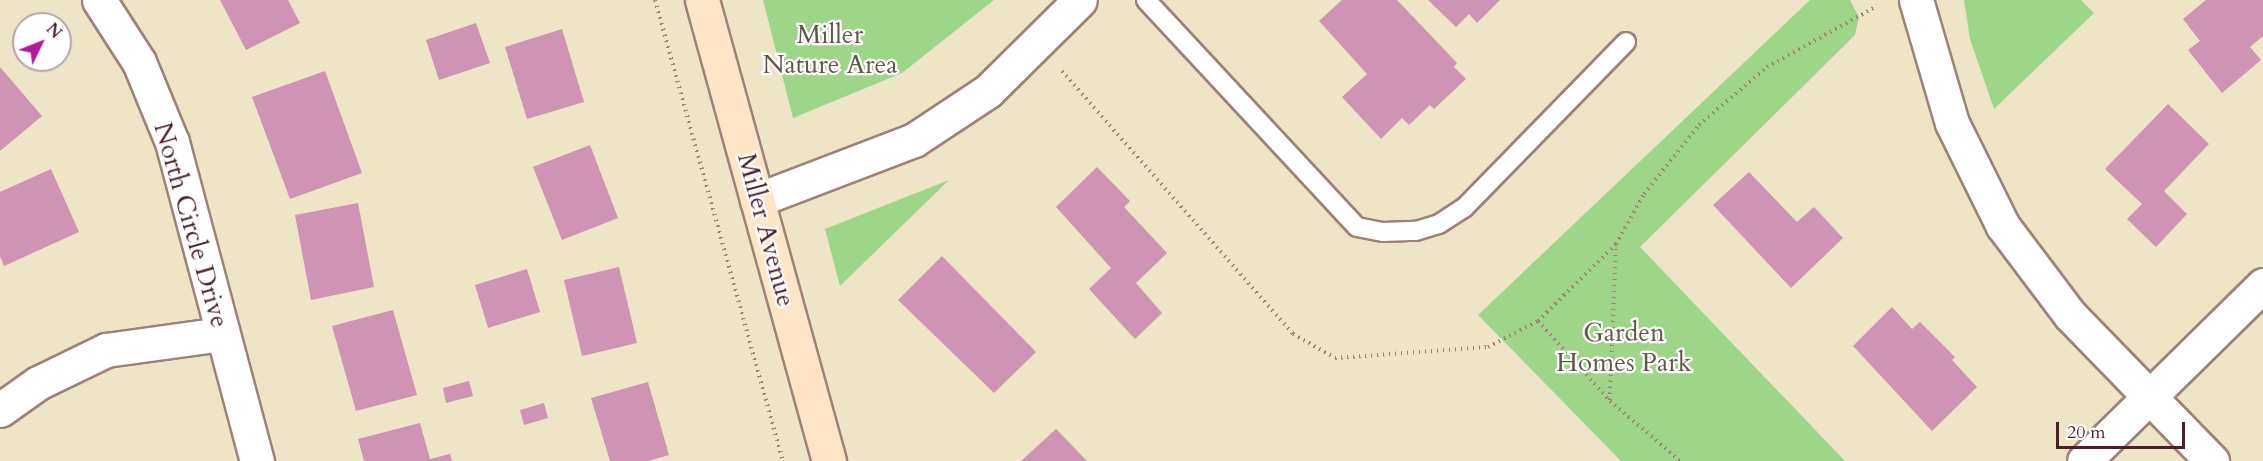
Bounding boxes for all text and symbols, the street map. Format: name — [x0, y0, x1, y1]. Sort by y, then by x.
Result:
north arrow — [12, 12, 72, 72]
text: N — [41, 19, 66, 44]
park label: Miller Nature Area — [762, 19, 898, 80]
street label: North Circle Drive — [147, 119, 235, 331]
street label: Miller Avenue — [731, 150, 801, 310]
park label: Garden Homes Park — [1556, 317, 1692, 378]
scale bar — [2059, 410, 2188, 448]
text: 20 m — [2067, 420, 2106, 445]

